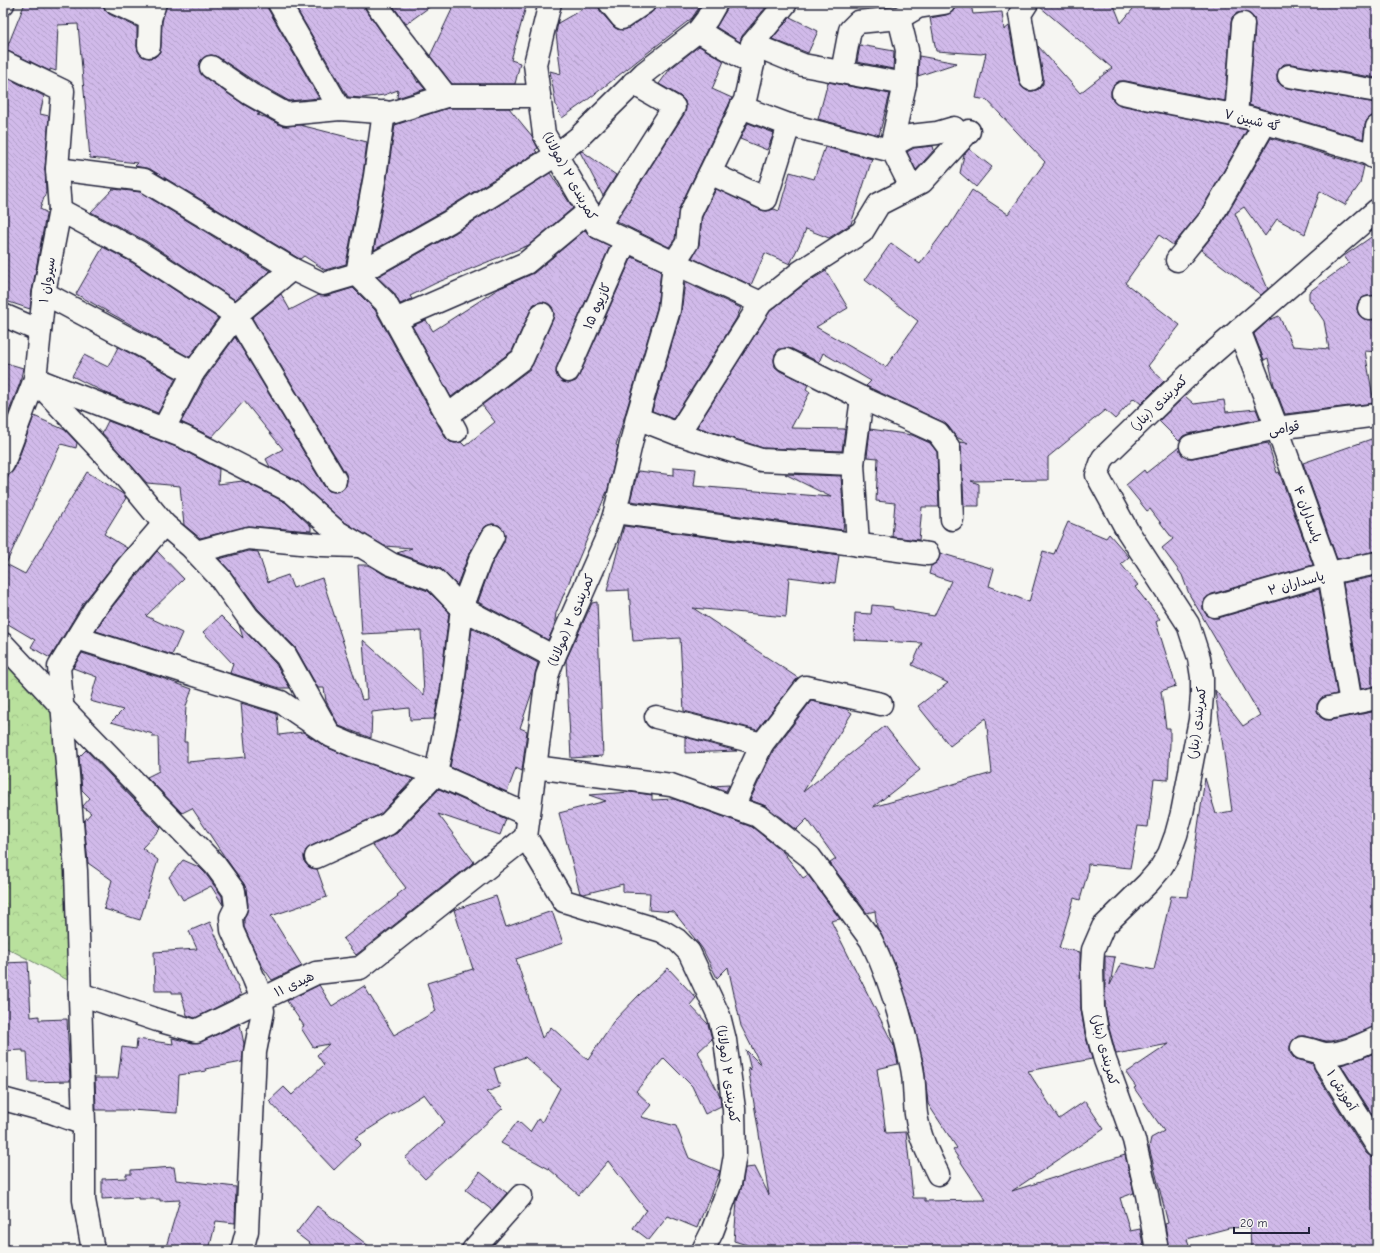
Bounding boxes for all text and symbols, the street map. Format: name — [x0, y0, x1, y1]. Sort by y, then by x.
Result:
street label: گه شبین ۷ — [1222, 106, 1282, 135]
street label: کمربندی ۲ (مولانا) — [539, 129, 601, 224]
street label: سیروان ۱ — [36, 256, 59, 304]
street label: کازیوه ۱۵ — [580, 280, 615, 332]
street label: کمربندی (بنار) — [1128, 372, 1191, 434]
street label: قوامی — [1267, 418, 1301, 440]
street label: پاسداران ۴ — [1290, 484, 1325, 545]
street label: پاسداران ۲ — [1266, 568, 1326, 599]
street label: کمربندی ۲ (مولانا) — [545, 571, 598, 669]
street label: کمربندی (بنار) — [1185, 685, 1210, 760]
street label: هیدی ۱۱ — [272, 968, 317, 1001]
street label: کمربندی (بنار) — [1087, 1013, 1122, 1088]
street label: کمربندی ۲ (مولانا) — [713, 1024, 742, 1124]
street label: آموزش ۱ — [1323, 1067, 1361, 1114]
scale bar — [1234, 1209, 1309, 1235]
text: 20 m — [1240, 1216, 1268, 1230]

